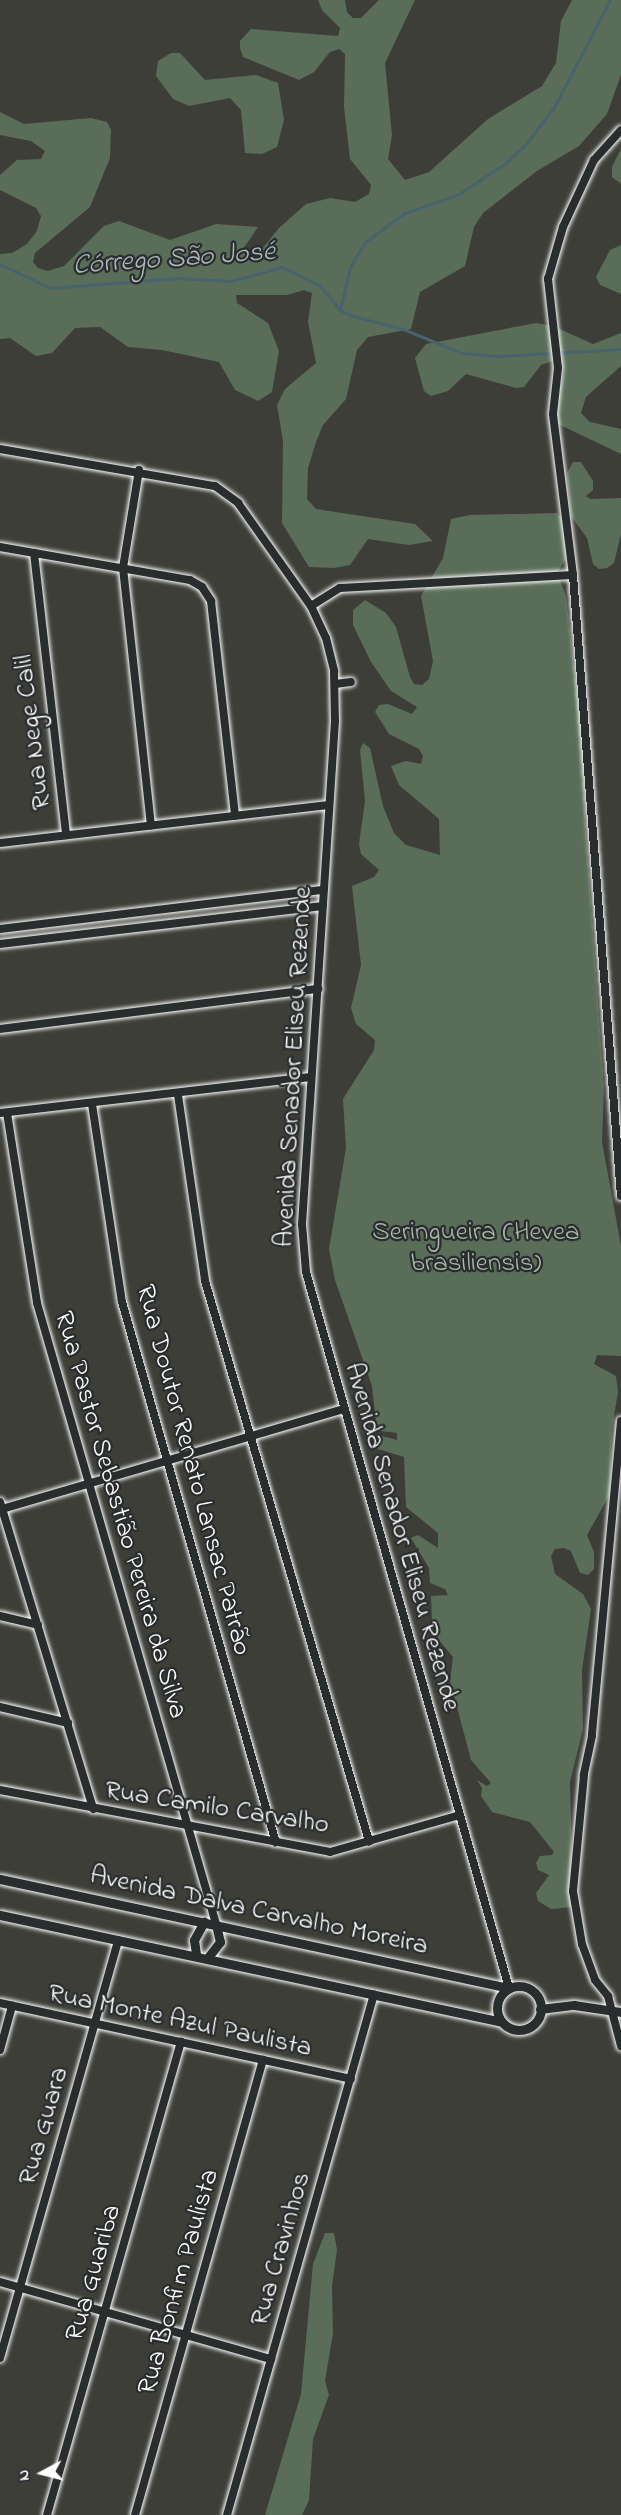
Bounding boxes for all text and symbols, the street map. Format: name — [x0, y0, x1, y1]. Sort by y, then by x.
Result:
water label: Córrego São José — [72, 236, 276, 284]
street label: Rua Nege Calil — [7, 652, 59, 812]
street label: Avenida Senador Eliseu Rezende — [268, 886, 320, 1248]
park label: Seringueira (Hevea brasiliensis) — [372, 1216, 580, 1279]
street label: Rua Doutor Renato Lansac Patrão — [128, 1281, 258, 1659]
street label: Rua Pastor Sebastião Pereira da Silva — [46, 1308, 194, 1722]
street label: Avenida Senador Eliseu Rezende — [337, 1359, 467, 1715]
street label: Rua Camilo Carvalho — [103, 1774, 331, 1842]
street label: Avenida Dalva Carvalho Moreira — [87, 1859, 431, 1963]
street label: Rua Monte Azul Paulista — [45, 1977, 315, 2065]
street label: Rua Guara — [12, 2063, 76, 2189]
street label: Rua Bonfim Paulista — [131, 2166, 227, 2398]
street label: Rua Cravinhos — [244, 2168, 318, 2330]
street label: Rua Guariba — [59, 2201, 129, 2345]
north arrow — [12, 2443, 72, 2503]
text: N — [12, 2468, 37, 2482]

